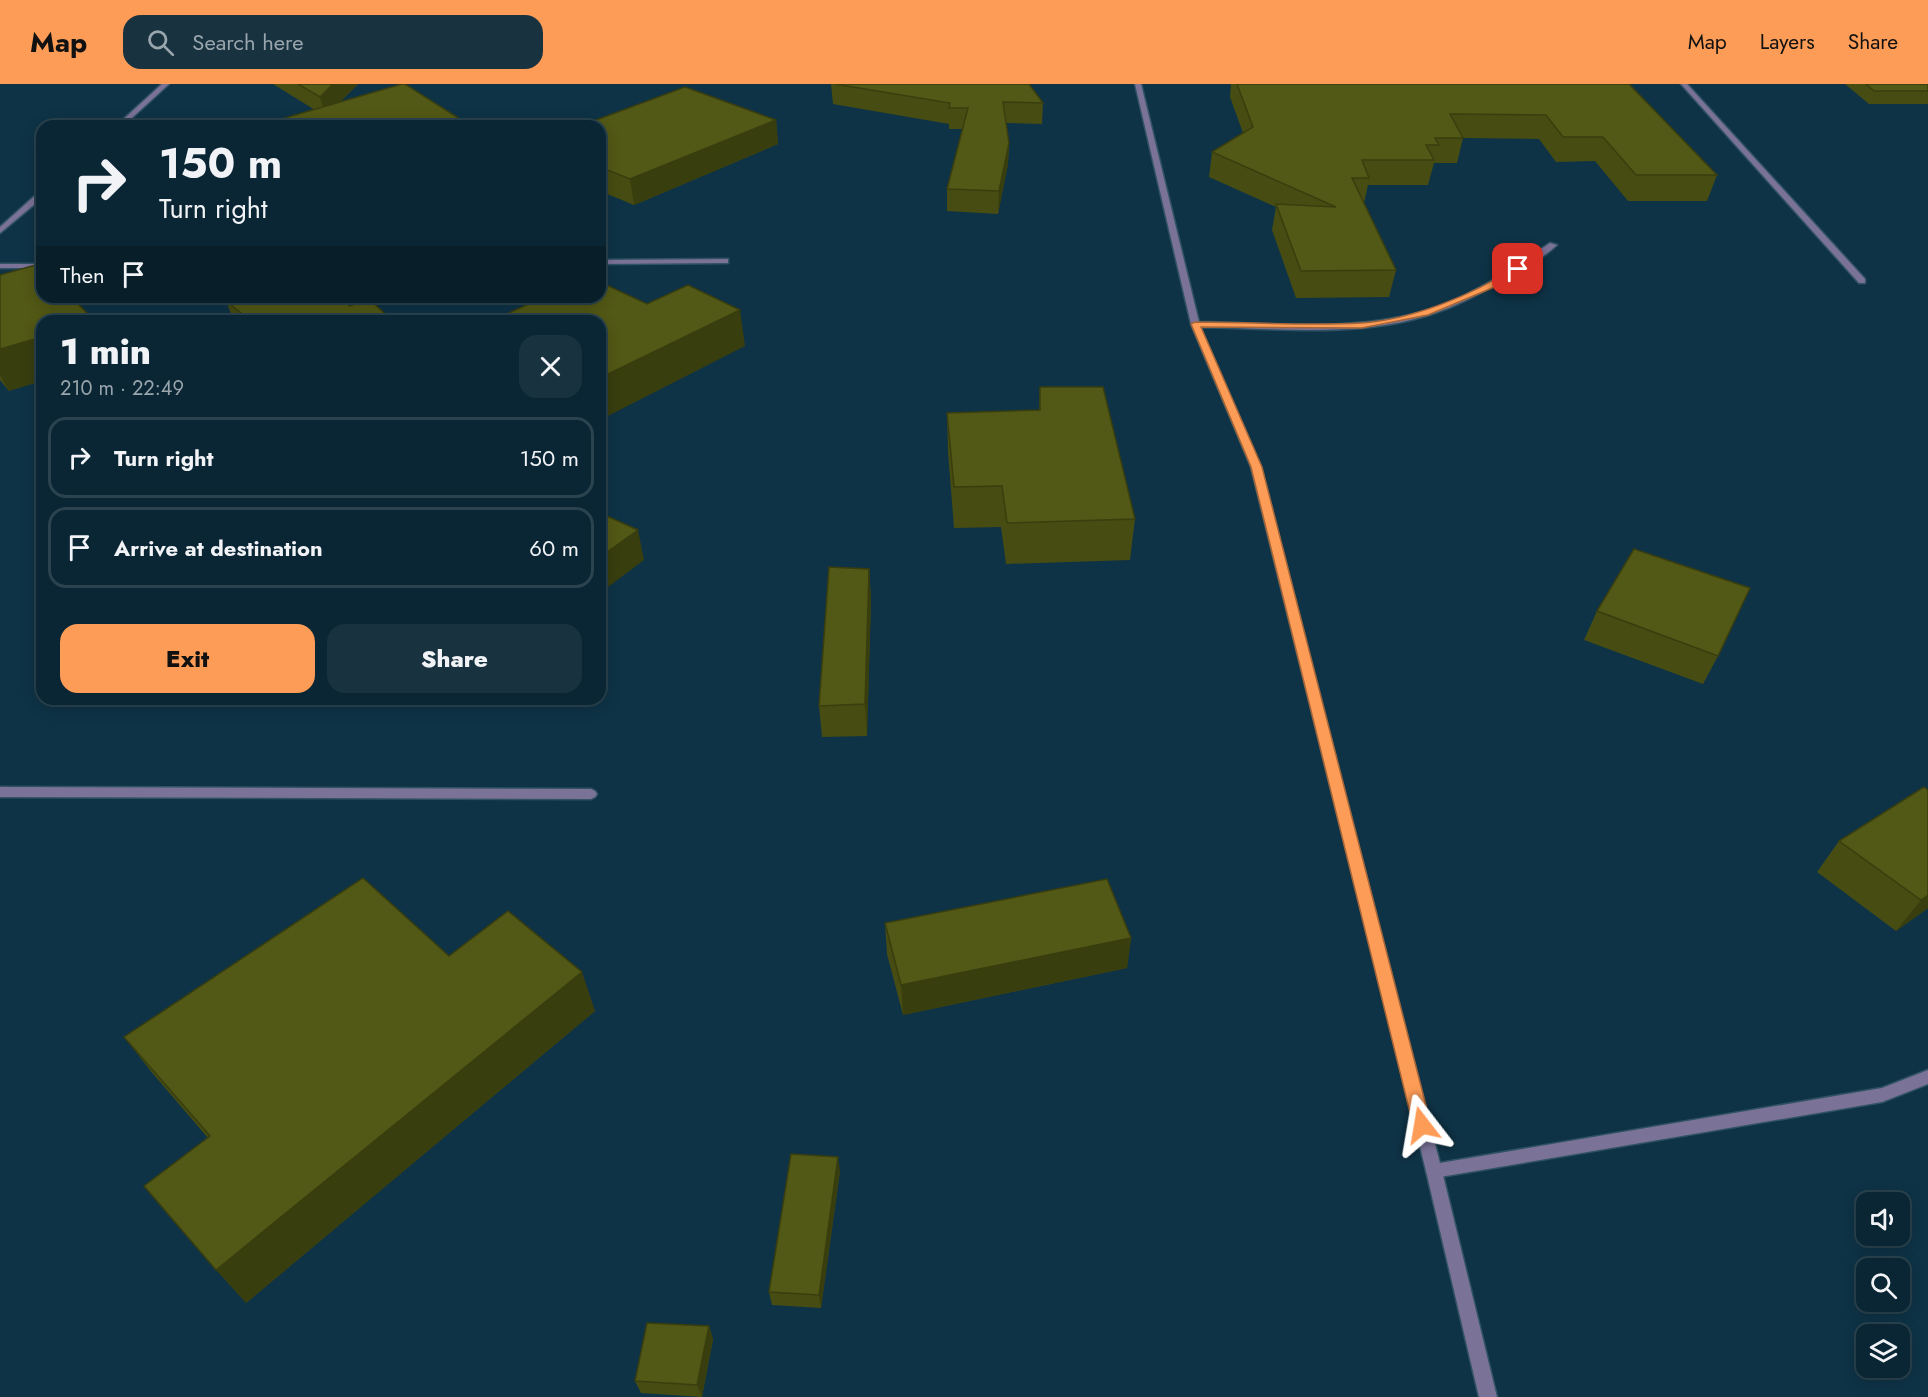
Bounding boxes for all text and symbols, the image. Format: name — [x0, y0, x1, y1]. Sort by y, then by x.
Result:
search box — [123, 15, 543, 69]
text: Map — [30, 22, 87, 63]
icon: search — [144, 26, 177, 59]
text: Search here — [192, 26, 304, 58]
text: Map — [1688, 27, 1727, 57]
text: Layers — [1760, 27, 1815, 57]
text: Share — [1848, 27, 1898, 57]
text: 150 m — [159, 133, 282, 194]
icon: right — [60, 144, 138, 222]
text: Turn right — [159, 189, 267, 228]
pin — [1492, 243, 1543, 294]
icon: arrive — [1501, 252, 1534, 285]
icon: arrive — [117, 258, 150, 291]
text: Then — [60, 259, 105, 291]
text: 1 min — [60, 325, 151, 377]
button: close — [519, 335, 582, 398]
text: 210 m · 22:49 — [60, 374, 184, 403]
icon: right — [63, 441, 96, 474]
text: Turn right — [114, 442, 214, 474]
text: 150 m — [520, 442, 579, 474]
icon: arrive — [63, 531, 96, 564]
text: Arrive at destination — [114, 532, 323, 564]
text: 60 m — [529, 532, 579, 564]
button: Exit — [60, 624, 315, 693]
button: Share — [327, 624, 582, 693]
position arrow — [1390, 1093, 1454, 1157]
map controls — [1856, 1192, 1910, 1378]
button: sound — [1856, 1192, 1910, 1246]
button: search — [1856, 1258, 1910, 1312]
button: layers — [1856, 1324, 1910, 1378]

